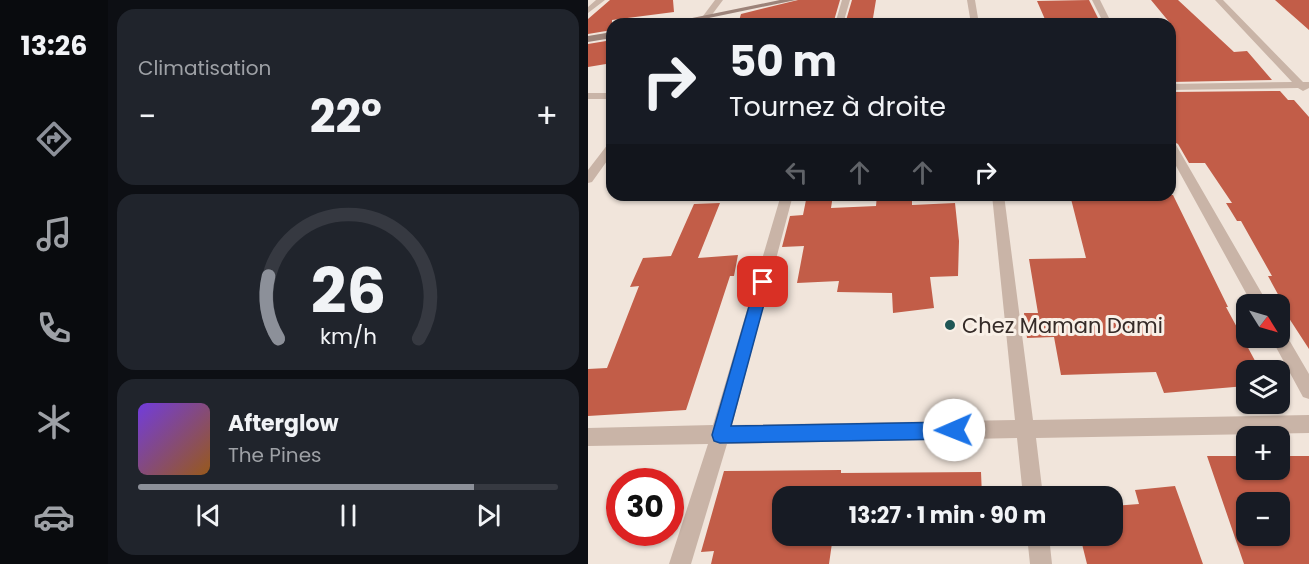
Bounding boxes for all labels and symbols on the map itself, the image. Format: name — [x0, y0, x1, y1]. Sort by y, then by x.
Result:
pin — [737, 256, 788, 307]
north arrow — [1236, 294, 1290, 348]
place label: Chez Maman Dami — [962, 311, 1163, 340]
marker: Chez Maman Dami — [943, 318, 957, 332]
position arrow — [922, 398, 986, 462]
speed limit sign: 30 — [606, 468, 684, 546]

